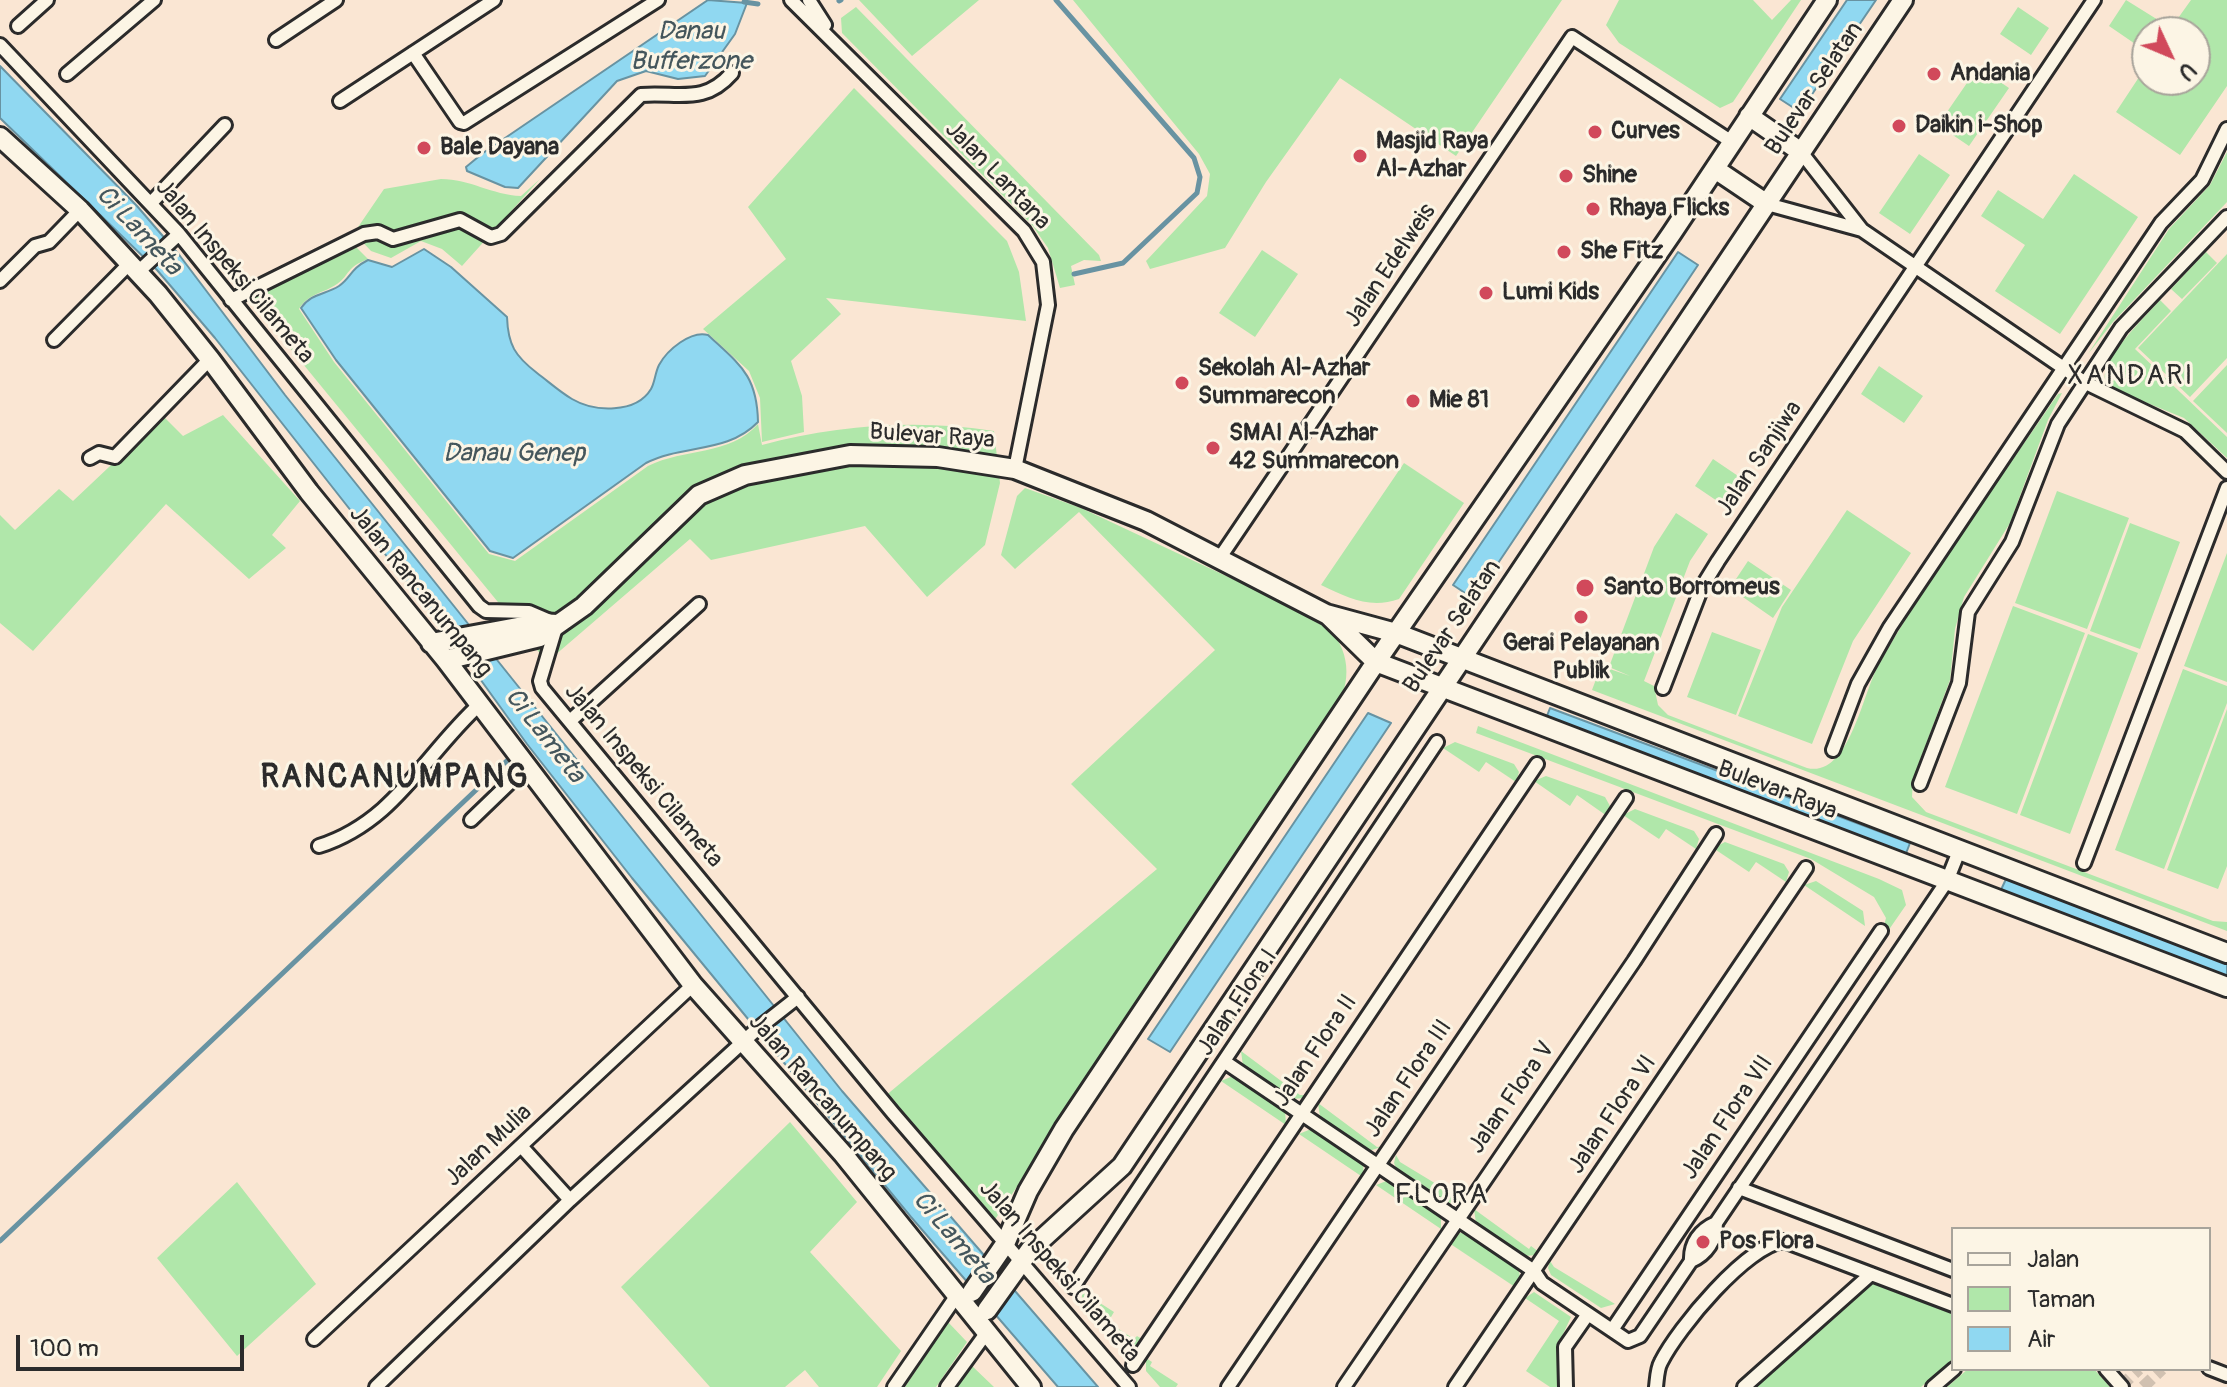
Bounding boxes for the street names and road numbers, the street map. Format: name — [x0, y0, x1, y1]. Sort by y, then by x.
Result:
street label: Bulevar Selatan — [1760, 17, 1870, 161]
street label: Jalan Lantana — [938, 116, 1056, 236]
street label: Jalan Inspeksi Cilameta — [149, 174, 319, 370]
street label: Jalan Edelweis — [1339, 199, 1443, 333]
street label: Jalan Sanjiwa — [1711, 396, 1809, 522]
street label: Bulevar Raya — [868, 418, 996, 456]
street label: Jalan Rancanumpang — [342, 501, 498, 683]
street label: Bulevar Selatan — [1398, 555, 1508, 699]
street label: Jalan Inspeksi Cilameta — [558, 678, 728, 874]
street label: Bulevar Raya — [1713, 755, 1841, 827]
street label: Jalan Flora I — [1192, 944, 1284, 1062]
street label: Jalan Flora II — [1268, 989, 1364, 1113]
street label: Jalan Rancanumpang — [742, 1009, 902, 1187]
street label: Jalan Flora III — [1359, 1015, 1459, 1143]
street label: Jalan Flora V — [1463, 1037, 1561, 1159]
street label: Jalan Flora VI — [1563, 1050, 1663, 1180]
street label: Jalan Flora VII — [1676, 1050, 1780, 1186]
street label: Jalan Mulia — [440, 1099, 538, 1193]
street label: Jalan Inspeksi Cilameta — [972, 1175, 1146, 1369]

